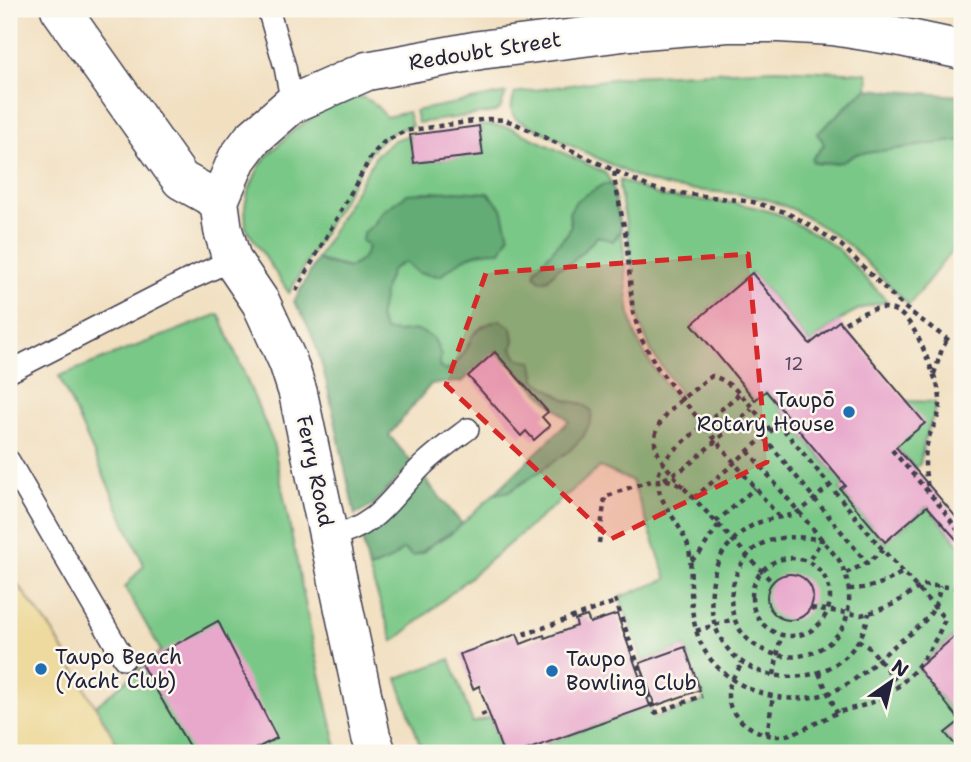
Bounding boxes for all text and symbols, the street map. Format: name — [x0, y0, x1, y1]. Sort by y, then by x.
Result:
street label: Redoubt Street — [407, 25, 563, 77]
house number: 12 — [784, 352, 804, 376]
place label: Taupō Rotary House — [697, 386, 835, 438]
marker: Taupō Rotary House — [841, 404, 857, 420]
street label: Ferry Road — [290, 413, 340, 529]
place label: Taupo Beach (Yacht Club) — [55, 643, 182, 695]
place label: Taupo Bowling Club — [566, 645, 697, 697]
north arrow — [856, 646, 926, 716]
text: N — [887, 654, 913, 683]
marker: Taupo Beach (Yacht Club) — [33, 661, 49, 677]
marker: Taupo Bowling Club — [544, 663, 560, 679]

